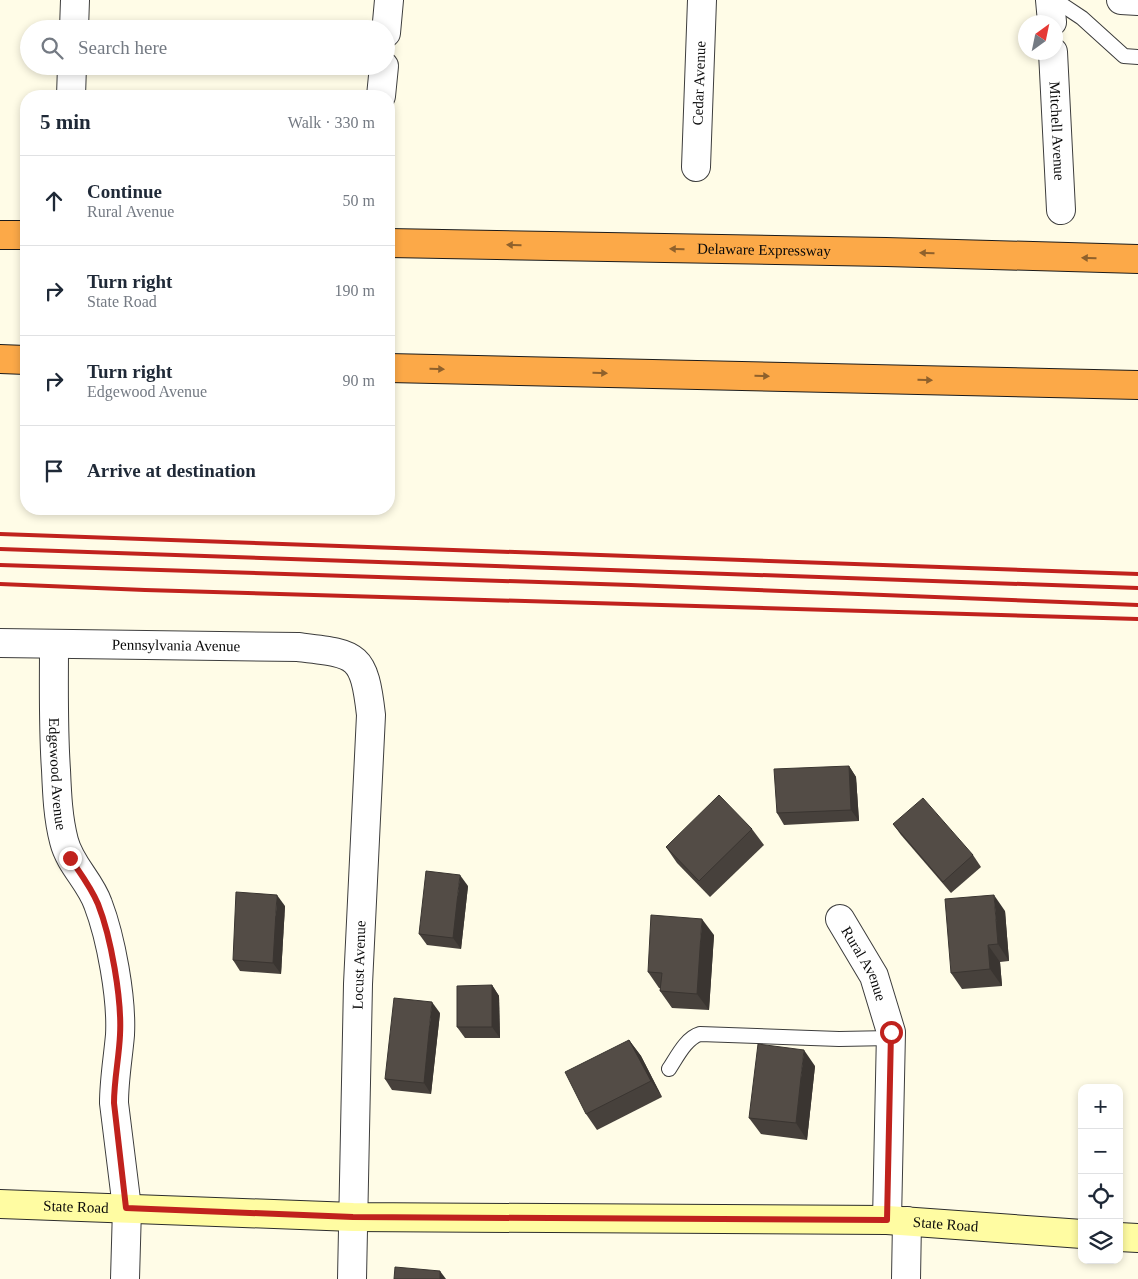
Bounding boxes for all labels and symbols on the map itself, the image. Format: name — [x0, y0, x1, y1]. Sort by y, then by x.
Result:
north arrow — [1018, 15, 1063, 60]
street label: Cedar Avenue — [690, 40, 709, 126]
street label: Mitchell Avenue — [1046, 81, 1068, 181]
one-way arrow — [506, 241, 522, 249]
street label: Delaware Expressway — [697, 241, 831, 259]
one-way arrow — [669, 245, 685, 253]
one-way arrow — [919, 249, 935, 257]
one-way arrow — [1081, 254, 1097, 262]
one-way arrow — [430, 365, 446, 373]
one-way arrow — [592, 369, 608, 377]
one-way arrow — [755, 372, 771, 380]
one-way arrow — [917, 376, 933, 384]
street label: Pennsylvania Avenue — [112, 637, 241, 654]
street label: Edgewood Avenue — [46, 718, 69, 832]
route end — [59, 847, 82, 870]
street label: Locust Avenue — [349, 920, 369, 1010]
street label: Rural Avenue — [838, 924, 889, 1003]
route start — [880, 1021, 903, 1044]
street label: State Road — [43, 1198, 109, 1216]
street label: State Road — [912, 1214, 979, 1235]

